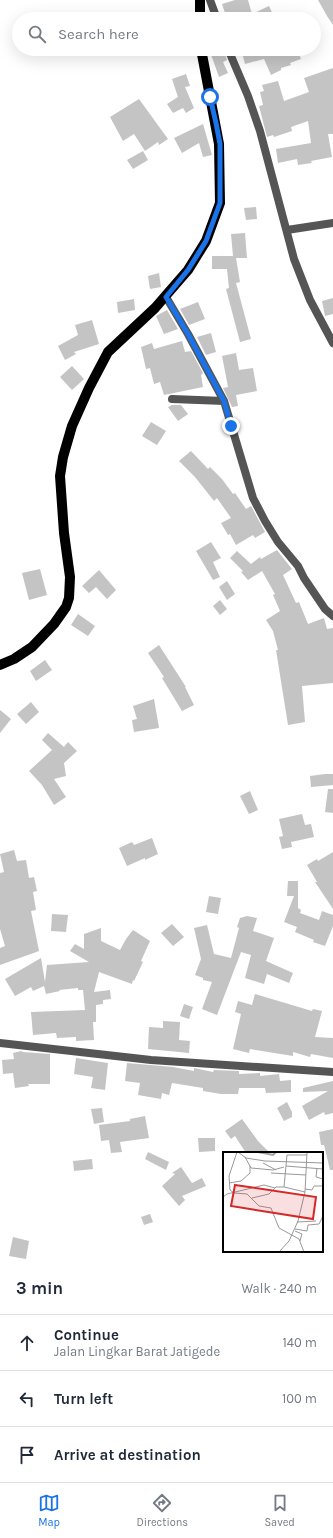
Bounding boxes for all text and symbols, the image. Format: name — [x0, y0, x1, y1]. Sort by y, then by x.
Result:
search box — [12, 12, 321, 56]
icon: search — [26, 23, 48, 45]
text: Search here — [58, 25, 139, 43]
route start — [201, 88, 219, 106]
route end — [222, 417, 240, 435]
inset map — [223, 1152, 323, 1252]
text: 3 min — [16, 1278, 63, 1298]
text: Walk · 240 m — [241, 1281, 317, 1296]
text: Continue — [54, 1326, 119, 1344]
icon: ahead — [16, 1332, 38, 1354]
text: 140 m — [282, 1335, 317, 1350]
text: Jalan Lingkar Barat Jatigede — [54, 1344, 220, 1359]
icon: left — [16, 1388, 38, 1410]
text: Turn left — [54, 1390, 113, 1408]
text: 100 m — [282, 1391, 317, 1406]
icon: arrive — [16, 1444, 38, 1466]
text: Arrive at destination — [54, 1446, 201, 1464]
tab: Map — [38, 1492, 60, 1529]
tab: Directions — [136, 1492, 188, 1529]
tab: Saved — [264, 1492, 295, 1529]

